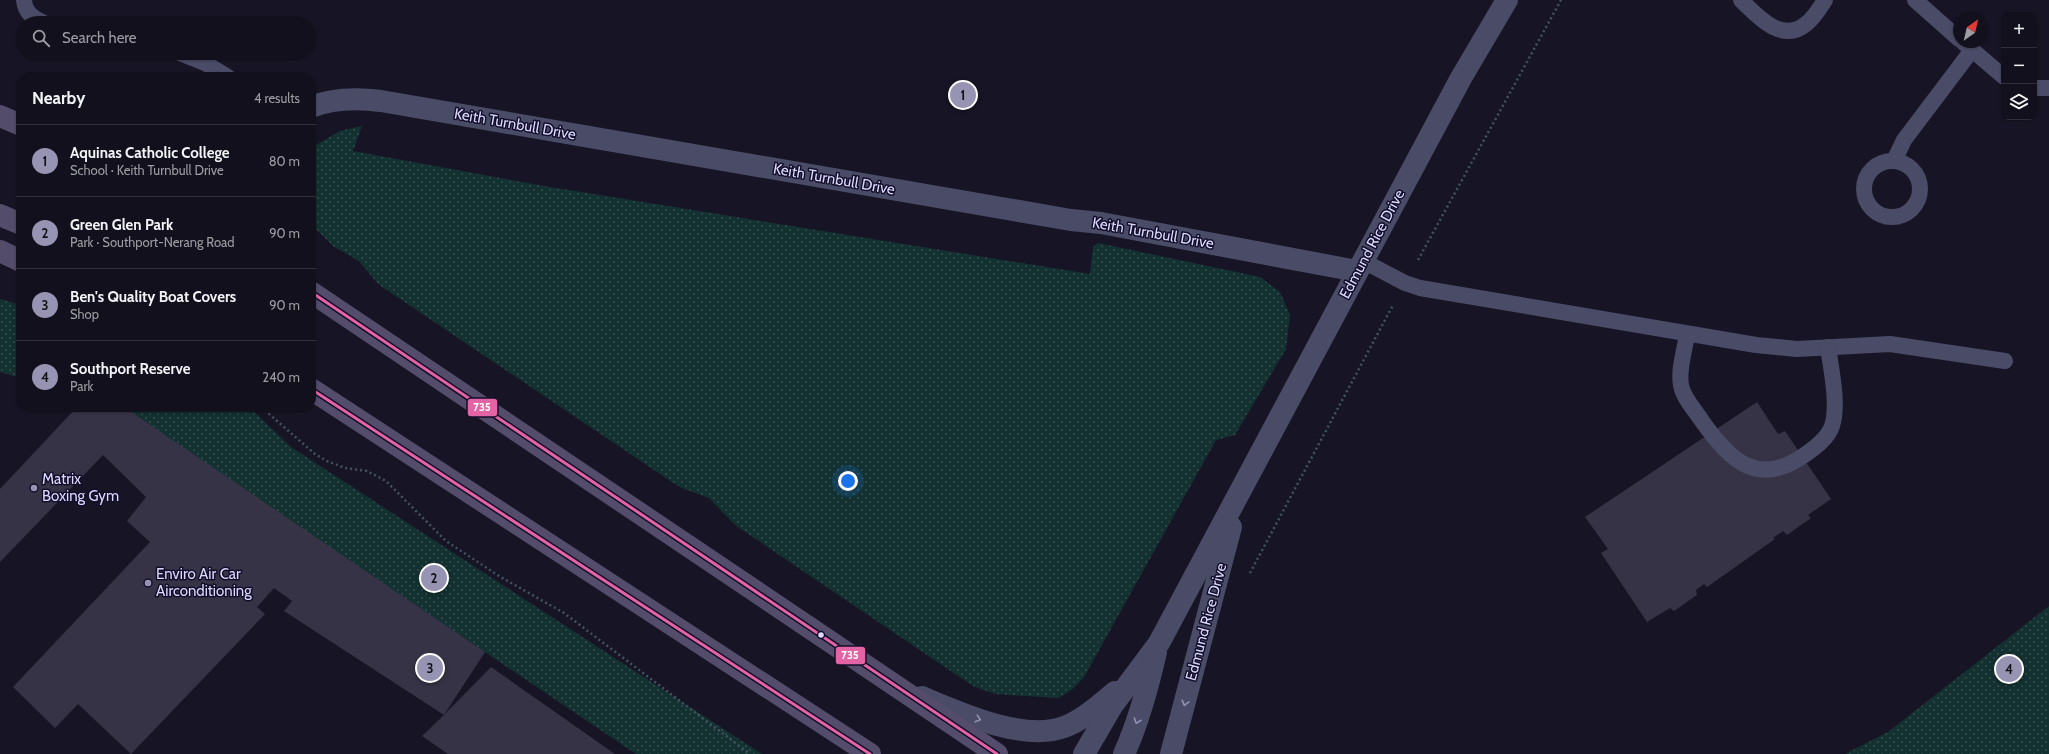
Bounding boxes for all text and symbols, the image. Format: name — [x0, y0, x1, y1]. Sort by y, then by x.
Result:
north arrow — [1953, 12, 1989, 48]
map controls — [2001, 12, 2037, 120]
button: + — [2001, 12, 2037, 48]
search box — [16, 16, 316, 60]
icon: search — [30, 27, 52, 49]
text: Search here — [62, 29, 137, 47]
button: − — [2001, 48, 2037, 84]
pin: 1 — [950, 80, 976, 110]
button: layers — [2001, 84, 2037, 120]
text: Nearby — [32, 88, 85, 108]
text: 4 results — [254, 90, 300, 106]
street label: Keith Turnbull Drive — [453, 104, 578, 144]
text: Aquinas Catholic College — [70, 144, 230, 162]
text: 1 — [43, 153, 47, 169]
text: 80 m — [269, 153, 300, 169]
street label: Keith Turnbull Drive — [772, 159, 897, 199]
text: School · Keith Turnbull Drive — [70, 162, 224, 178]
street label: Edmund Rice Drive — [1336, 186, 1409, 302]
street label: Keith Turnbull Drive — [1091, 213, 1216, 253]
text: Green Glen Park — [70, 216, 173, 234]
text: 2 — [42, 225, 48, 241]
text: 90 m — [269, 225, 300, 241]
text: Park · Southport-Nerang Road — [70, 234, 235, 250]
text: Ben's Quality Boat Covers — [70, 288, 236, 306]
text: 3 — [41, 297, 49, 313]
text: 90 m — [269, 297, 300, 313]
text: Shop — [70, 306, 99, 322]
text: Southport Reserve — [70, 360, 190, 378]
text: 4 — [41, 369, 49, 385]
text: 240 m — [262, 369, 300, 385]
text: Park — [70, 378, 93, 394]
line badge: 735 — [467, 398, 498, 417]
text: 735 — [473, 400, 491, 414]
place label: Matrix Boxing Gym — [42, 470, 119, 505]
your location — [838, 471, 858, 491]
marker: Matrix Boxing Gym — [29, 483, 39, 493]
street label: Edmund Rice Drive — [1182, 561, 1230, 683]
pin: 2 — [421, 563, 447, 593]
place label: Enviro Air Car Airconditioning — [156, 565, 252, 600]
marker: Enviro Air Car Airconditioning — [143, 578, 153, 588]
unlabelled marker — [816, 630, 826, 640]
line badge: 735 — [835, 646, 866, 665]
text: 735 — [841, 648, 859, 662]
pin: 3 — [417, 653, 443, 683]
pin: 4 — [1996, 654, 2022, 684]
one-way arrow — [1181, 700, 1189, 706]
one-way arrow — [975, 714, 982, 723]
one-way arrow — [1133, 718, 1142, 725]

